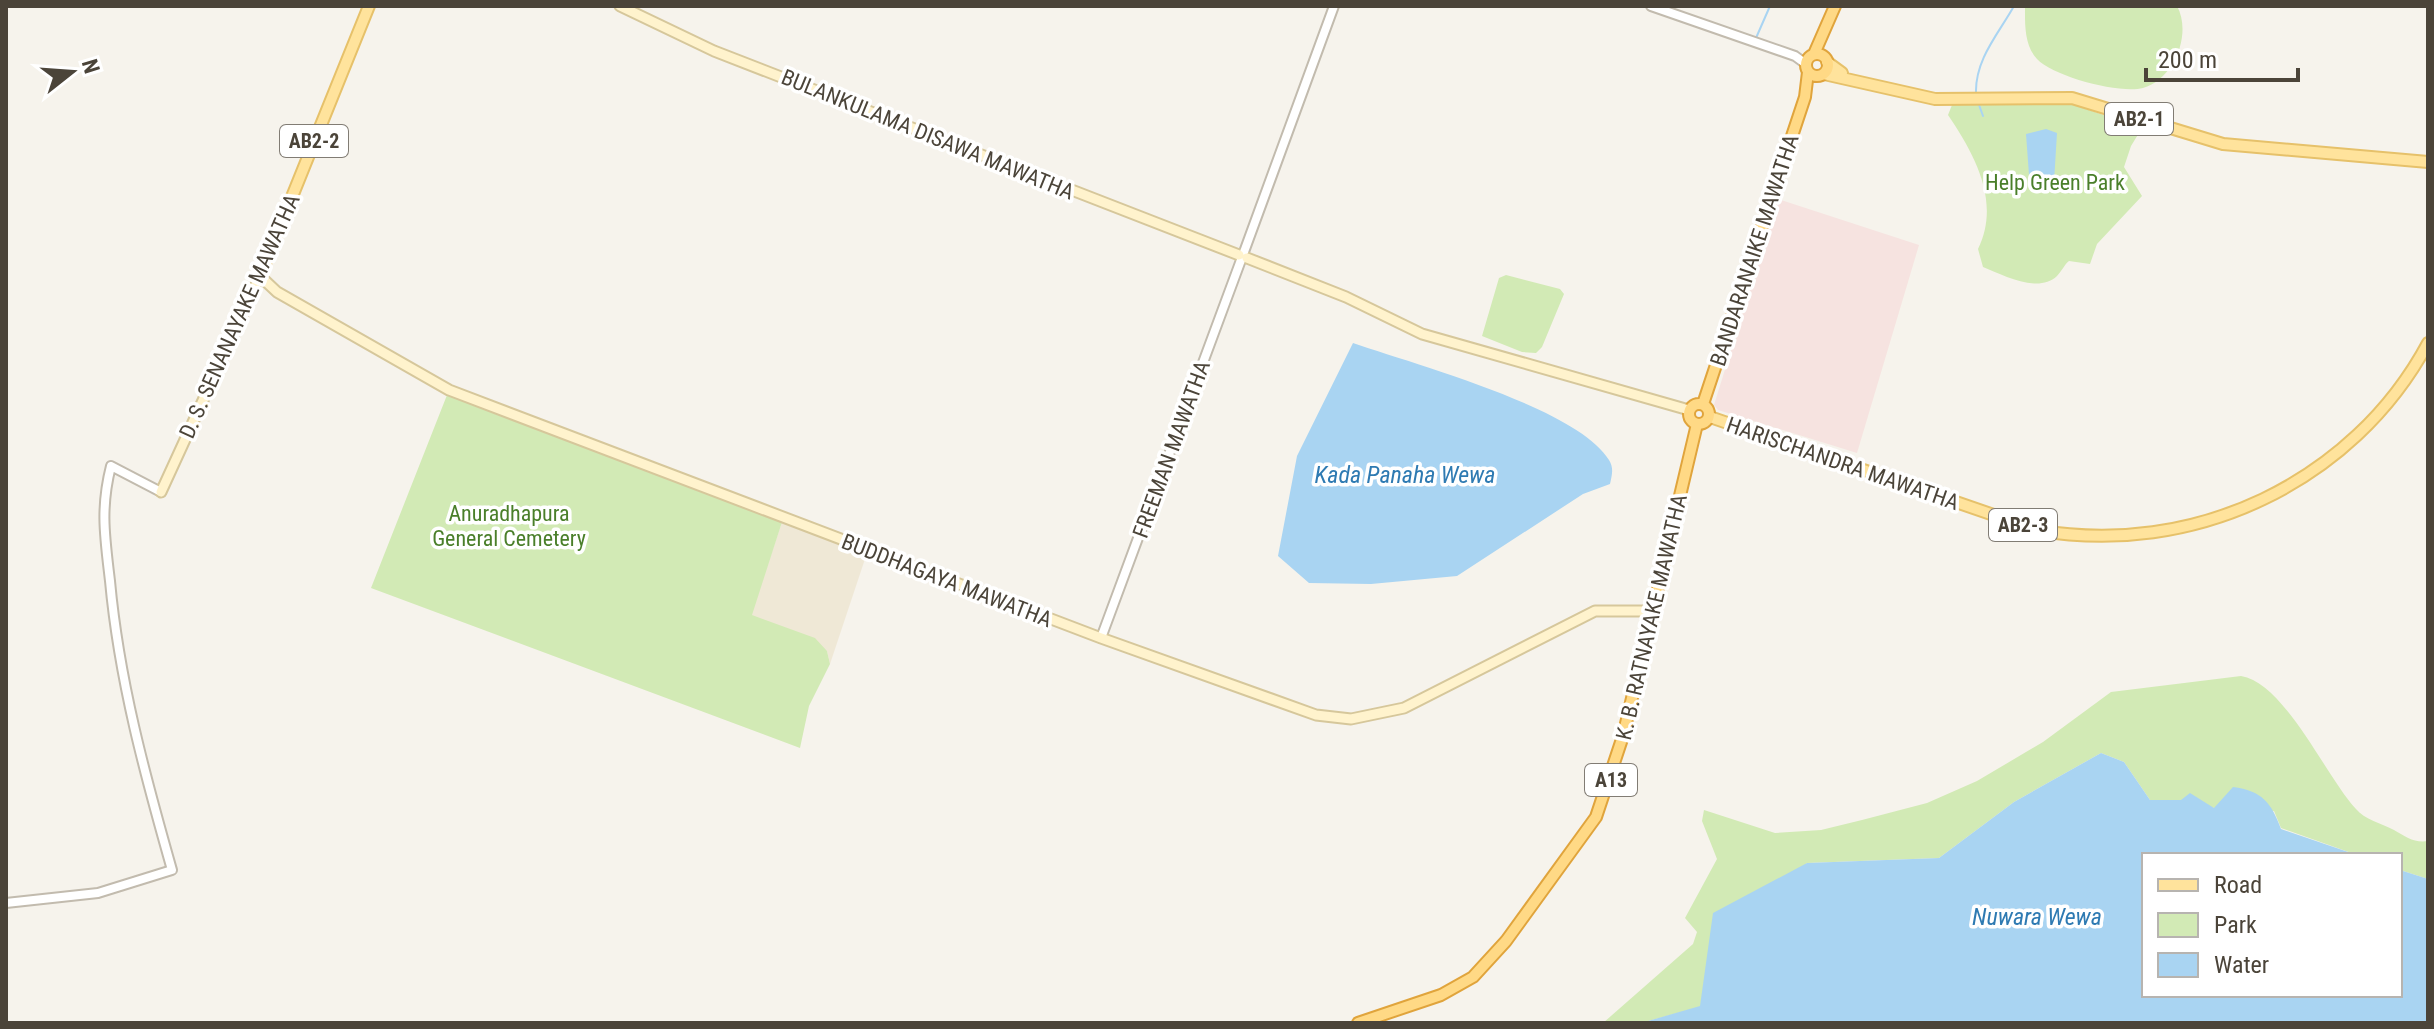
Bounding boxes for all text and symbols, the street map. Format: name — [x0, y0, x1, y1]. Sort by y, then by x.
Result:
north arrow — [32, 32, 112, 112]
scale bar — [2146, 32, 2298, 82]
text: 200 m — [2158, 46, 2217, 74]
text: N — [77, 56, 105, 76]
street label: BULANKULAMA DISAWA MAWATHA — [778, 64, 1078, 205]
road number: AB2-1 — [2105, 103, 2173, 135]
road number: AB2-2 — [280, 125, 348, 157]
street label: BANDARANAIKE MAWATHA — [1705, 131, 1804, 369]
park label: Help Green Park — [1985, 170, 2125, 195]
street label: D. S. SENANAYAKE MAWATHA — [174, 190, 305, 442]
street label: FREEMAN MAWATHA — [1128, 357, 1215, 541]
street label: HARISCHANDRA MAWATHA — [1723, 412, 1963, 515]
water label: Kada Panaha Wewa — [1315, 461, 1495, 489]
street label: K. B. RATNAYAKE MAWATHA — [1611, 492, 1692, 742]
park label: Anuradhapura General Cemetery — [432, 501, 586, 551]
road number: AB2-3 — [1989, 509, 2057, 541]
street label: BUDDHAGAYA MAWATHA — [838, 529, 1056, 632]
road number: A13 — [1585, 764, 1637, 796]
legend — [2142, 853, 2402, 997]
text: Road — [2214, 871, 2262, 899]
water label: Nuwara Wewa — [1972, 903, 2102, 931]
text: Park — [2214, 911, 2257, 939]
text: Water — [2214, 951, 2269, 979]

